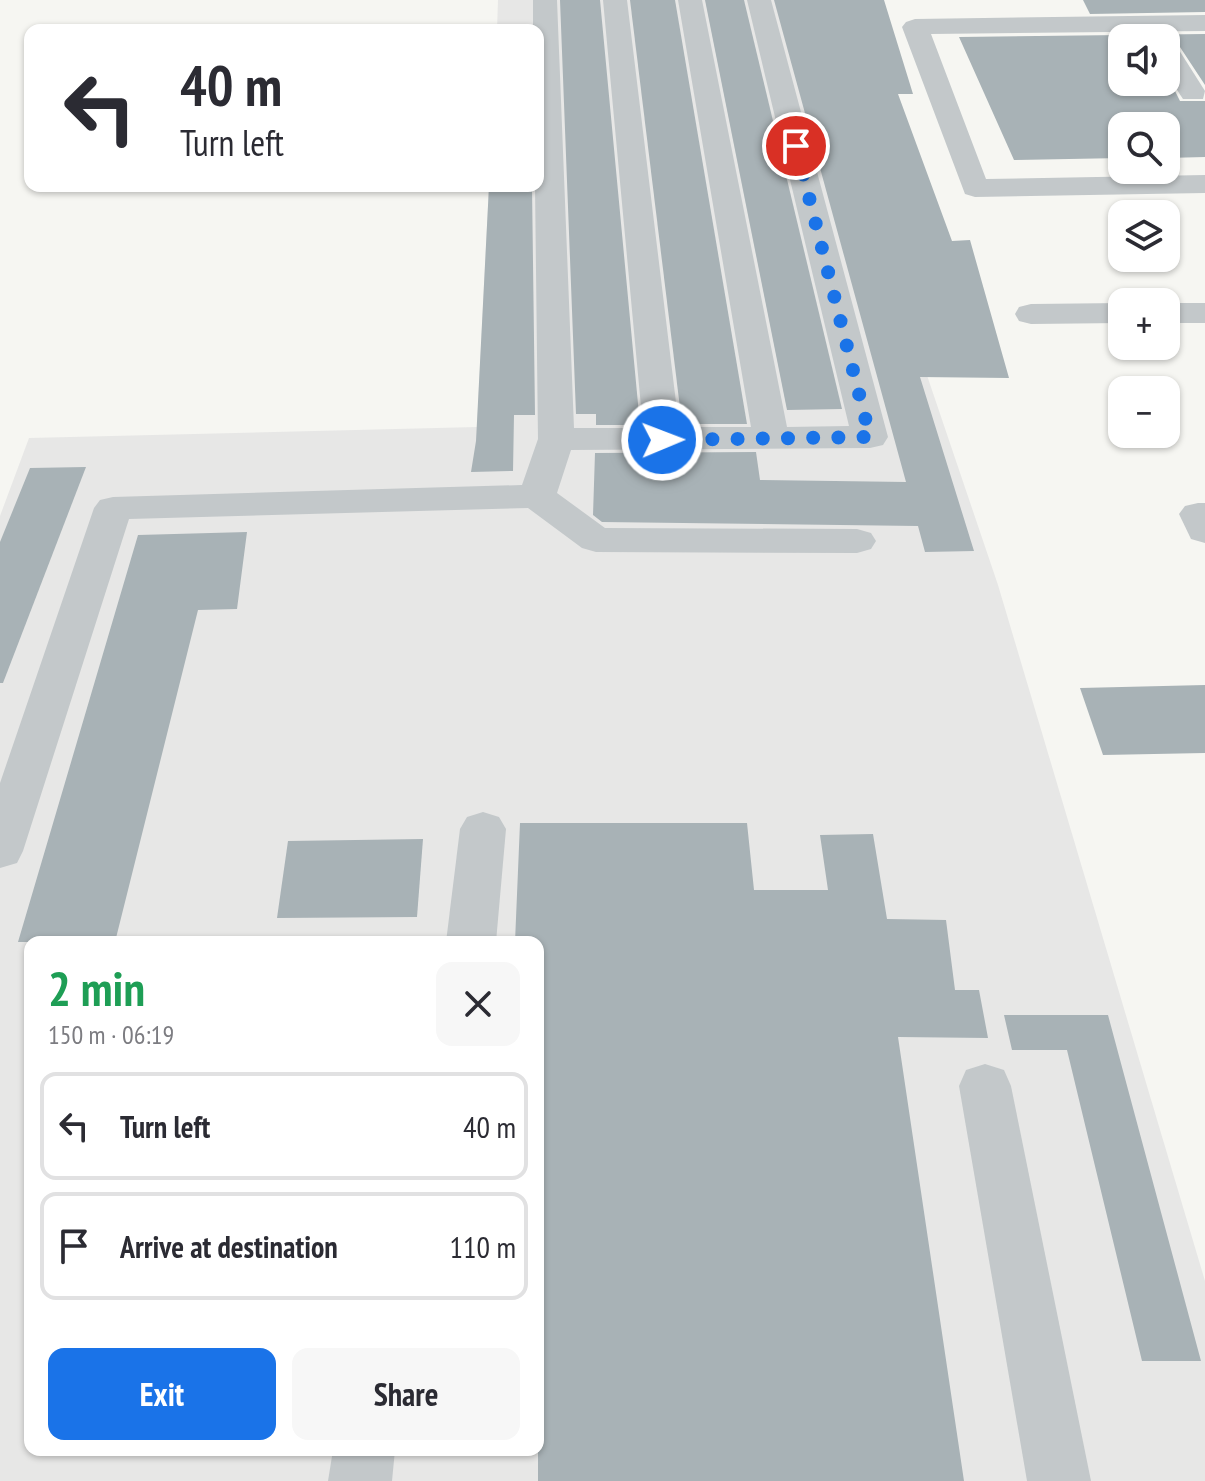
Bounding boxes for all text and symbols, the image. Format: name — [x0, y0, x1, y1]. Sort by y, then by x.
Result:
map controls — [1108, 24, 1180, 448]
button: sound — [1108, 24, 1180, 96]
text: 40 m — [180, 49, 282, 121]
icon: left — [48, 56, 152, 160]
pin — [762, 112, 830, 180]
button: search — [1108, 112, 1180, 184]
text: Turn left — [180, 119, 284, 166]
icon: arrive — [774, 124, 818, 168]
button: layers — [1108, 200, 1180, 272]
button: + — [1108, 288, 1180, 360]
button: − — [1108, 376, 1180, 448]
position arrow — [620, 398, 704, 482]
text: 2 min — [48, 957, 145, 1019]
button: close — [436, 962, 520, 1046]
text: 150 m · 06:19 — [48, 1018, 174, 1051]
icon: left — [52, 1104, 96, 1148]
text: Turn left — [120, 1107, 210, 1146]
text: 40 m — [463, 1107, 516, 1146]
icon: arrive — [52, 1224, 96, 1268]
text: Arrive at destination — [120, 1227, 338, 1266]
text: 110 m — [450, 1227, 516, 1266]
button: Exit — [48, 1348, 276, 1440]
button: Share — [292, 1348, 520, 1440]

